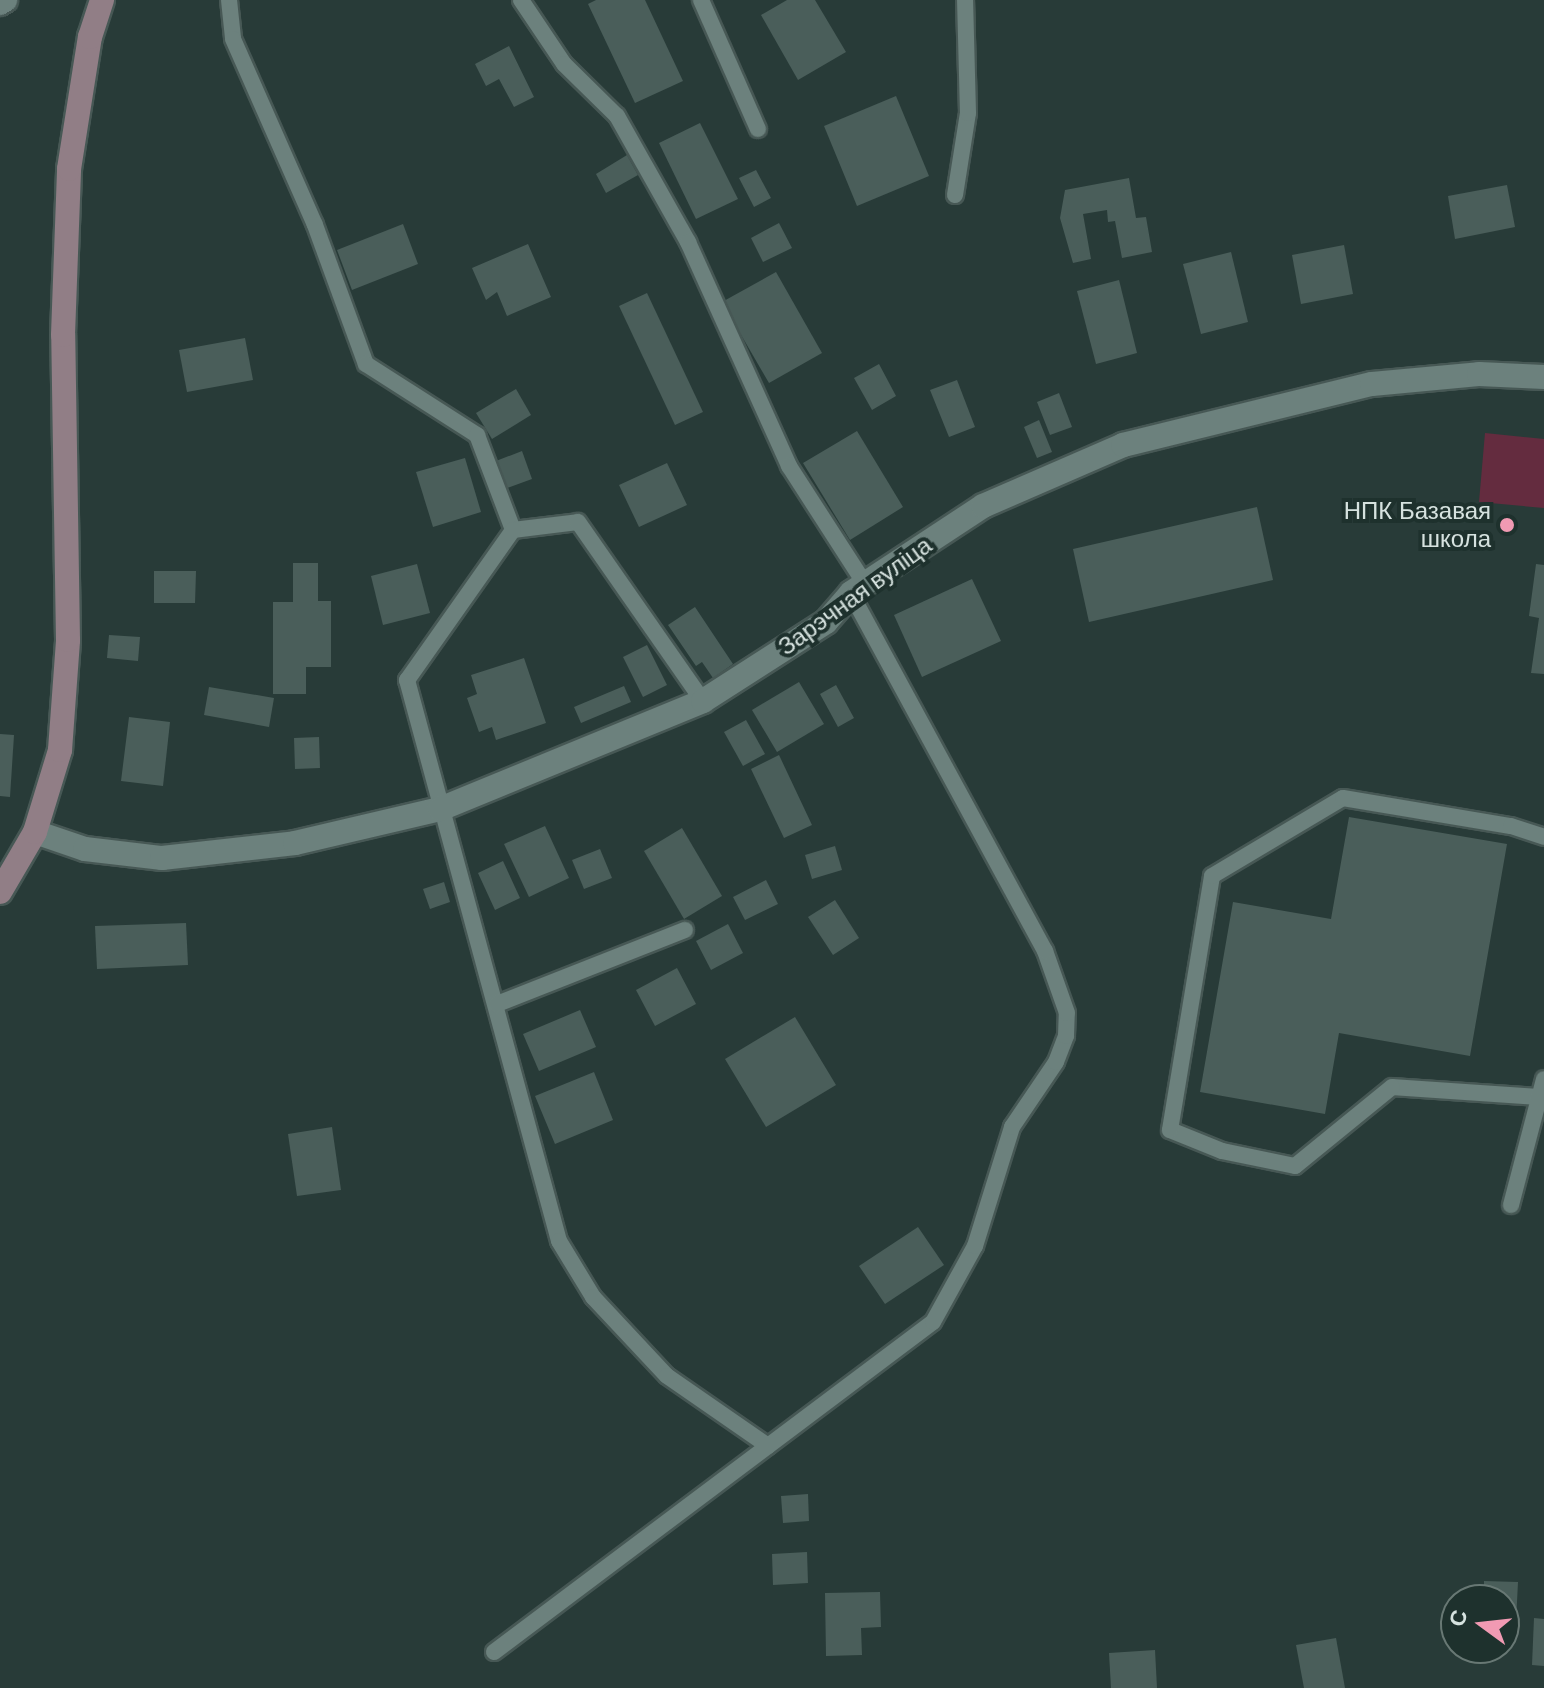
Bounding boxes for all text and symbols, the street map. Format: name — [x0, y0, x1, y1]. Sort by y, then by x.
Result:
place label: НПК Базавая школа — [1344, 497, 1491, 553]
marker: НПК Базавая школа — [1498, 516, 1516, 534]
street label: Зарэчная вуліца — [773, 531, 937, 661]
north arrow — [1440, 1584, 1520, 1664]
text: С — [1444, 1607, 1472, 1629]

